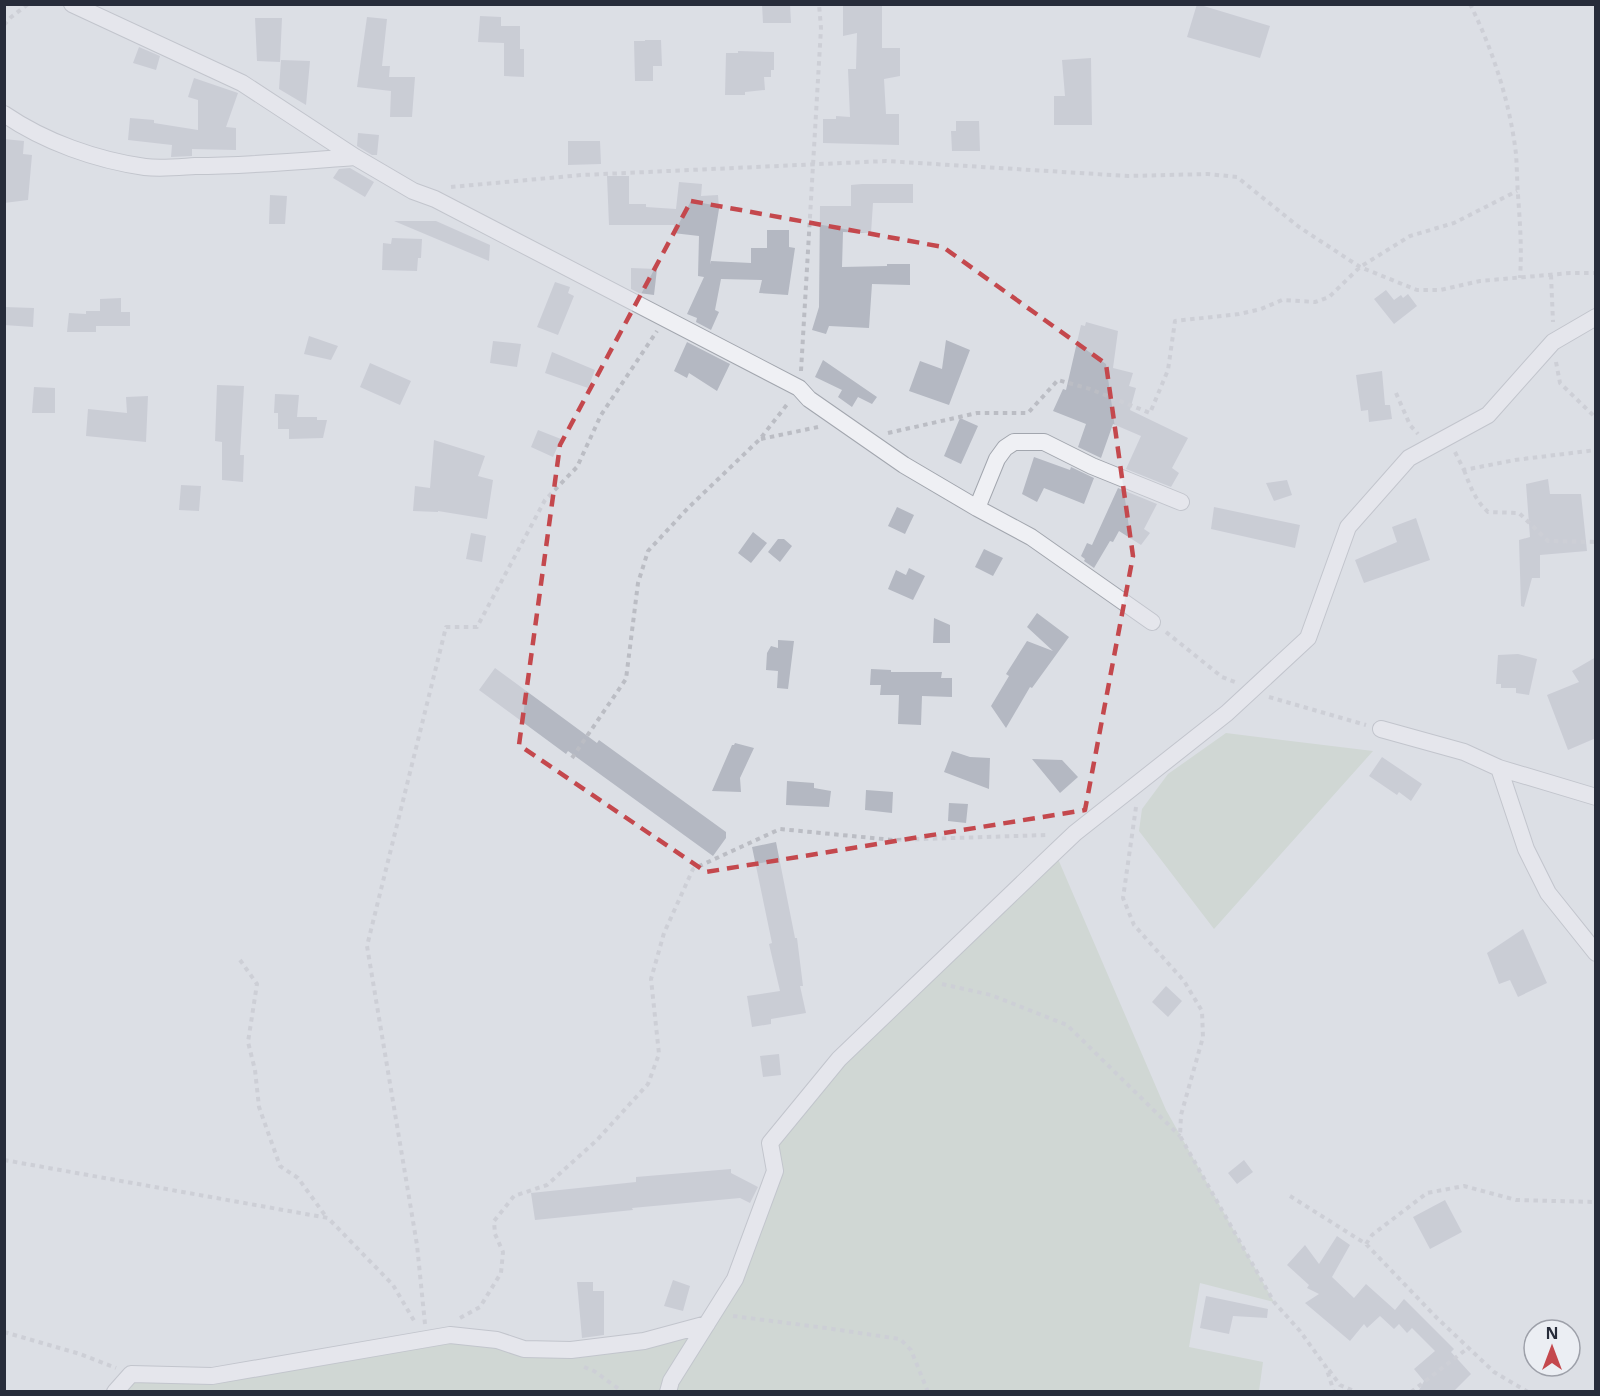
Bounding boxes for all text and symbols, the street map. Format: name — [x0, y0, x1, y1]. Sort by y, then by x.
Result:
north arrow — [1522, 1318, 1582, 1378]
text: N — [1545, 1322, 1559, 1344]

